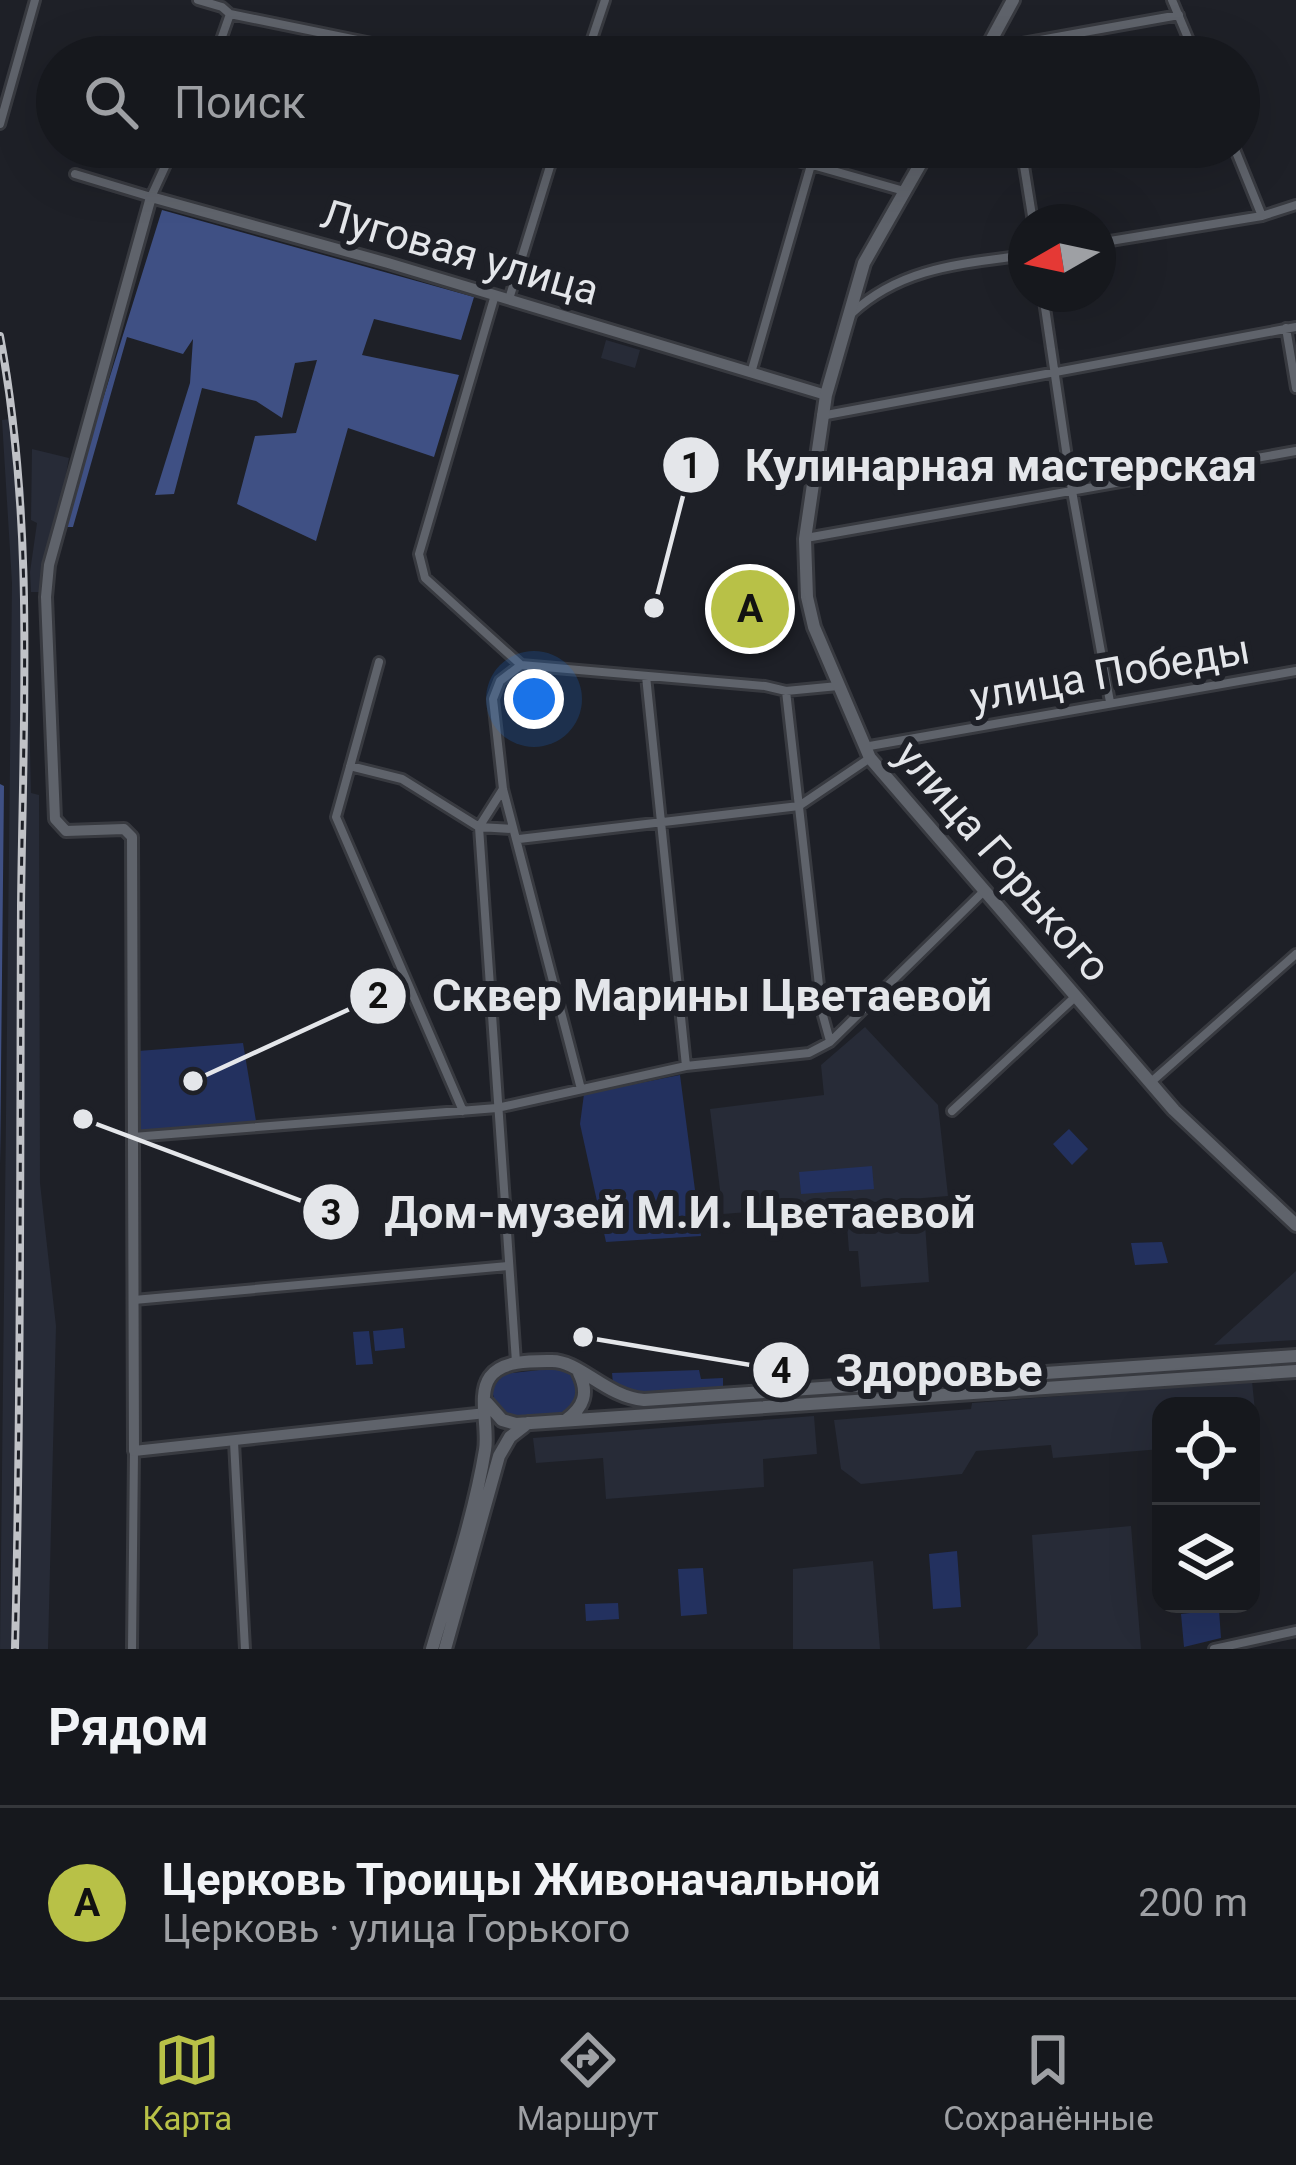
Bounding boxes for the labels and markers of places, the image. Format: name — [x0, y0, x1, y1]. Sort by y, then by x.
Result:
callout: Кулинарная мастерская — [661, 424, 1281, 505]
pin: A — [711, 564, 789, 654]
callout: Сквер Марины Цветаевой — [348, 955, 1016, 1036]
callout: Дом-музей М.И. Цветаевой — [301, 1172, 1000, 1253]
callout: Здоровье — [751, 1329, 1066, 1410]

